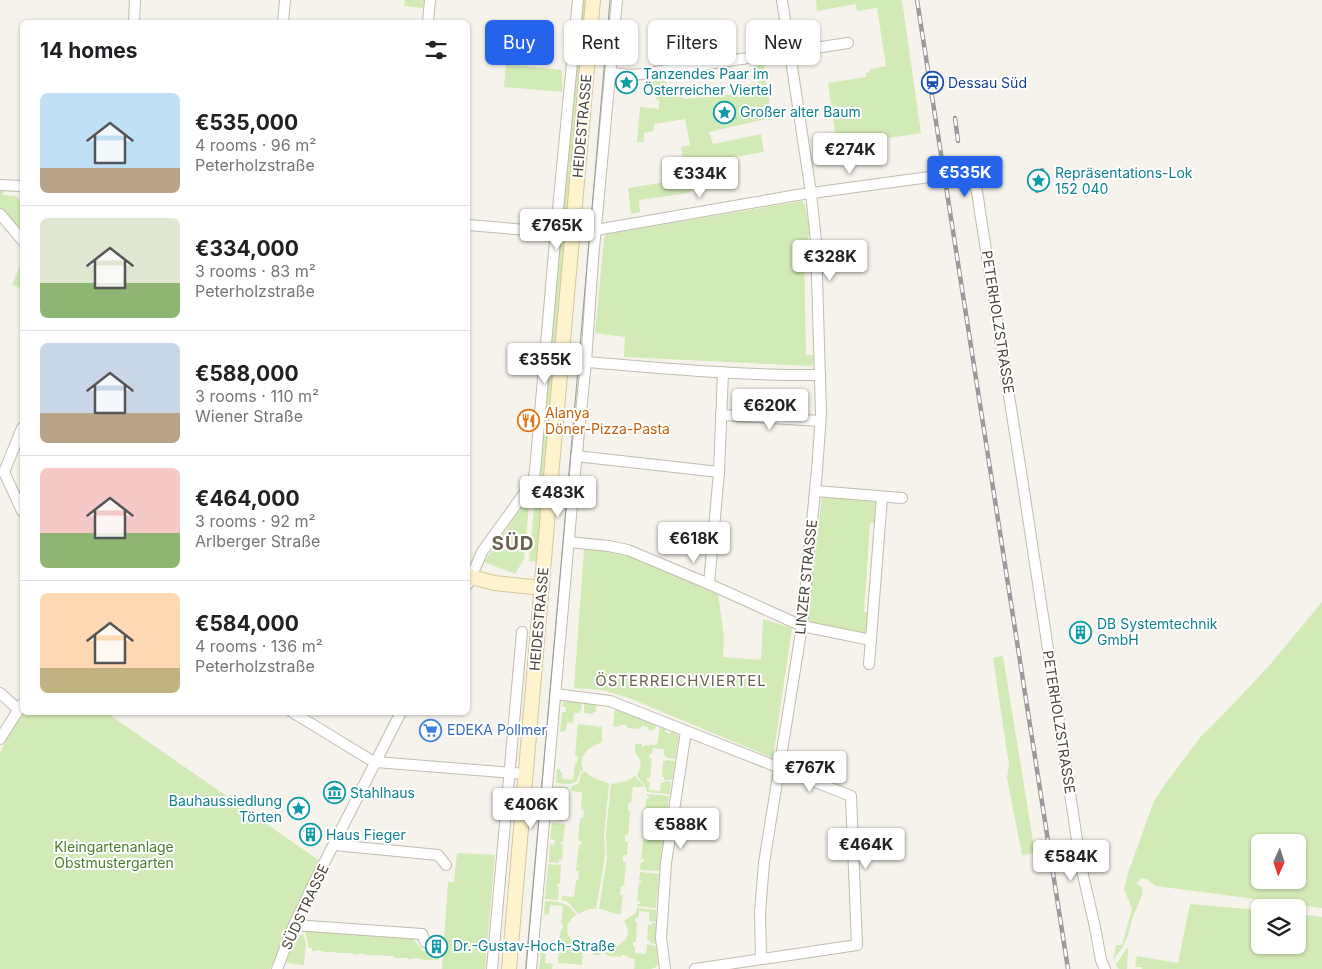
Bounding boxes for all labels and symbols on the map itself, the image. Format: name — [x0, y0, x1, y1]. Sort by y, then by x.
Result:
place label: Tanzendes Paar im Österreicher Viertel — [643, 65, 772, 98]
place icon: Tanzendes Paar im Österreicher Viertel — [615, 70, 639, 94]
station icon: Dessau Süd — [920, 71, 944, 95]
street label: HEIDESTRASSE — [568, 73, 595, 179]
place label: Dessau Süd — [948, 74, 1027, 91]
place icon: Großer alter Baum — [712, 100, 736, 124]
place label: Großer alter Baum — [740, 103, 861, 120]
pin: €274K — [815, 132, 885, 175]
pin: €334K — [665, 156, 735, 199]
pin: €535K — [930, 156, 1000, 198]
place label: Repräsentations-Lok 152 040 — [1055, 164, 1193, 197]
place icon: Repräsentations-Lok 152 040 — [1027, 169, 1051, 193]
pin: €765K — [522, 208, 592, 251]
pin: €328K — [795, 240, 865, 282]
street label: PETERHOLZSTRASSE — [979, 249, 1018, 395]
pin: €355K — [510, 342, 580, 385]
pin: €620K — [735, 388, 805, 431]
place label: Alanya Döner-Pizza-Pasta — [545, 404, 670, 437]
restaurant icon: Alanya Döner-Pizza-Pasta — [517, 409, 541, 433]
pin: €483K — [523, 476, 593, 518]
street label: LINZER STRASSE — [791, 519, 820, 635]
pin: €618K — [659, 522, 729, 564]
district label: SÜD — [491, 532, 535, 555]
street label: HEIDESTRASSE — [525, 566, 552, 672]
place label: DB Systemtechnik GmbH — [1097, 615, 1218, 648]
building icon: DB Systemtechnik GmbH — [1069, 620, 1093, 644]
street label: PETERHOLZSTRASSE — [1040, 649, 1079, 795]
district label: ÖSTERREICHVIERTEL — [595, 671, 767, 690]
supermarket icon: EDEKA Pollmer — [419, 718, 443, 742]
place label: EDEKA Pollmer — [447, 721, 547, 738]
pin: €767K — [775, 750, 845, 793]
museum icon: Stahlhaus — [322, 781, 346, 805]
place label: Stahlhaus — [350, 784, 415, 801]
pin: €406K — [496, 788, 566, 830]
place label: Bauhaussiedlung Törten — [169, 792, 282, 825]
place icon: Bauhaussiedlung Törten — [286, 797, 310, 821]
pin: €588K — [646, 808, 716, 850]
building icon: Haus Fieger — [298, 823, 322, 847]
place label: Haus Fieger — [326, 826, 406, 843]
pin: €464K — [831, 828, 901, 870]
north arrow — [1251, 834, 1306, 889]
park label: Kleingartenanlage Obstmustergarten — [54, 838, 174, 871]
pin: €584K — [1036, 840, 1106, 882]
street label: SÜDSTRASSE — [277, 861, 332, 952]
building icon: Dr.-Gustav-Hoch-Straße — [425, 934, 449, 958]
place label: Dr.-Gustav-Hoch-Straße — [453, 937, 615, 954]

